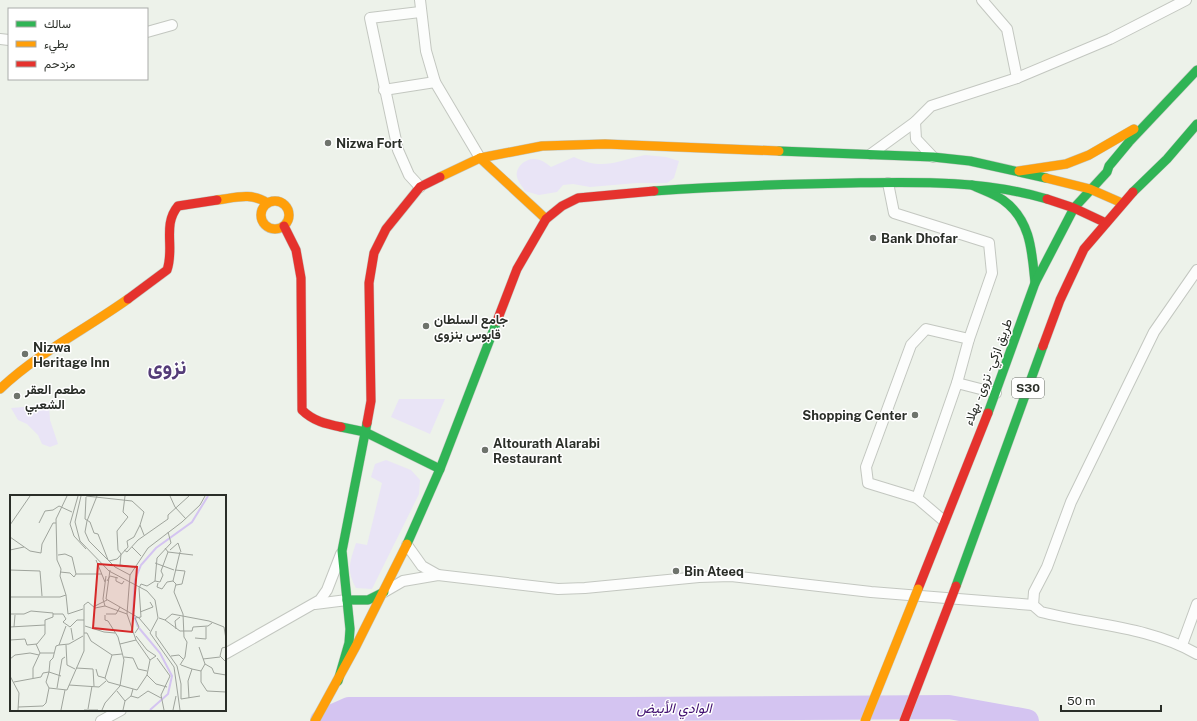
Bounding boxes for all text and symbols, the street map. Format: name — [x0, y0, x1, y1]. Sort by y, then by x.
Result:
legend — [8, 8, 148, 80]
text: سالك — [44, 17, 71, 31]
text: بطيء — [44, 37, 68, 54]
text: مزدحم — [44, 57, 75, 72]
place label: Nizwa Fort — [336, 136, 402, 151]
marker: Nizwa Fort — [323, 138, 333, 148]
place label: Bank Dhofar — [881, 231, 958, 246]
marker: Bank Dhofar — [868, 233, 878, 243]
place label: جامع السلطان قابوس بنزوى — [434, 312, 508, 343]
street label: طريق ازكي - نزوى - بهلاء — [961, 316, 1018, 429]
marker: جامع السلطان قابوس بنزوى — [421, 321, 431, 331]
place label: Nizwa Heritage Inn — [33, 340, 110, 370]
marker: Nizwa Heritage Inn — [20, 349, 30, 359]
district label: نزوى — [147, 354, 187, 380]
road number: S30 — [1012, 378, 1044, 398]
place label: مطعم العقر الشعبي — [24, 382, 86, 415]
marker: مطعم العقر الشعبي — [12, 391, 22, 401]
place label: Shopping Center — [802, 408, 908, 423]
marker: Shopping Center — [910, 410, 920, 420]
place label: Altourath Alarabi Restaurant — [493, 436, 600, 466]
marker: Altourath Alarabi Restaurant — [480, 445, 490, 455]
inset map — [10, 495, 226, 711]
place label: Bin Ateeq — [684, 564, 744, 579]
marker: Bin Ateeq — [671, 566, 681, 576]
scale bar — [1061, 687, 1161, 713]
text: 50 m — [1067, 694, 1095, 708]
water label: الوادي الأبيض — [637, 700, 713, 720]

